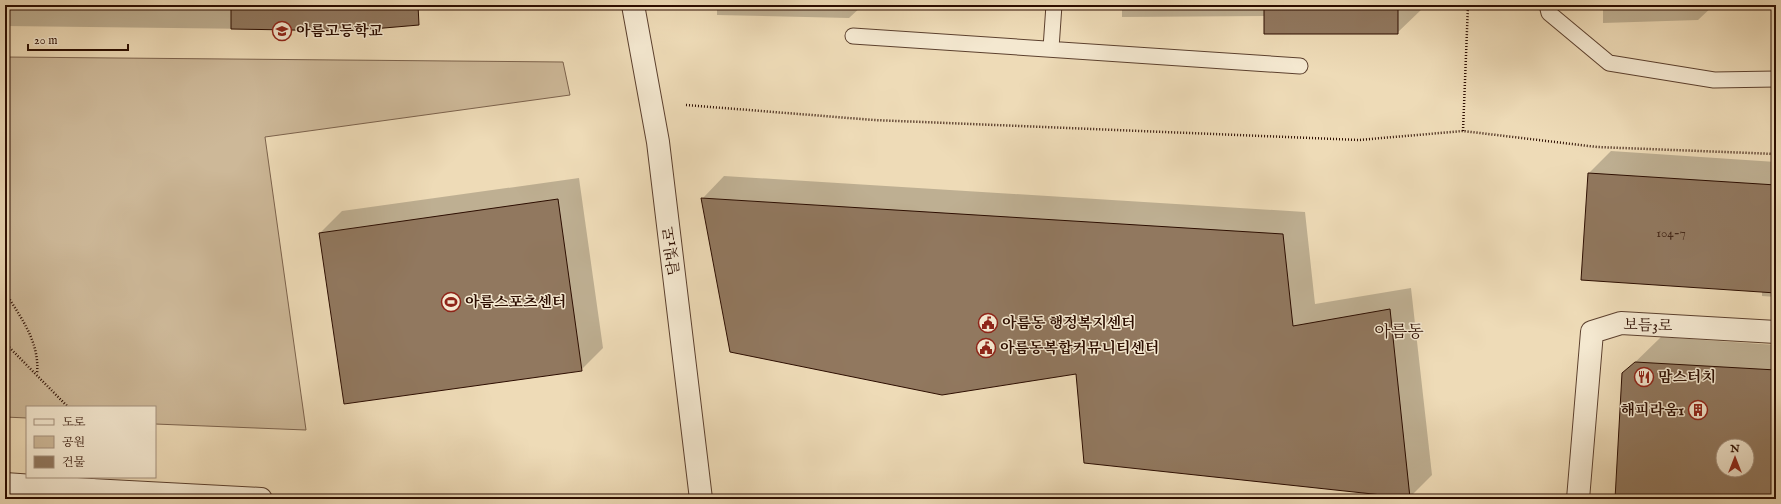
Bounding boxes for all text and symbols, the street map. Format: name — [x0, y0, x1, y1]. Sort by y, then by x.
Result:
school or university icon: 아름고등학교 — [271, 20, 293, 42]
place label: 아름고등학교 — [296, 22, 383, 41]
scale bar — [28, 26, 128, 52]
text: 20 m — [34, 33, 57, 48]
street label: 달빛1로 — [659, 225, 684, 276]
house number: 104-7 — [1656, 225, 1686, 242]
sports icon: 아름스포츠센터 — [440, 291, 462, 313]
place label: 아름스포츠센터 — [465, 293, 566, 312]
public building icon: 아름동 행정복지센터 — [977, 312, 999, 334]
place label: 아름동 행정복지센터 — [1002, 314, 1136, 333]
street label: 보듬3로 — [1623, 315, 1673, 336]
district label: 아름동 — [1374, 322, 1424, 343]
public building icon: 아름동복합커뮤니티센터 — [975, 337, 997, 359]
place label: 아름동복합커뮤니티센터 — [1000, 339, 1159, 358]
restaurant icon: 맘스터치 — [1633, 366, 1655, 388]
place label: 맘스터치 — [1658, 368, 1716, 387]
building icon: 해피라움1 — [1687, 399, 1709, 421]
place label: 해피라움1 — [1620, 401, 1684, 420]
legend — [26, 406, 156, 478]
text: 도로 — [62, 415, 86, 430]
text: 공원 — [62, 435, 85, 450]
north arrow — [1715, 438, 1755, 478]
text: N — [1729, 442, 1740, 456]
text: 건물 — [62, 455, 86, 470]

